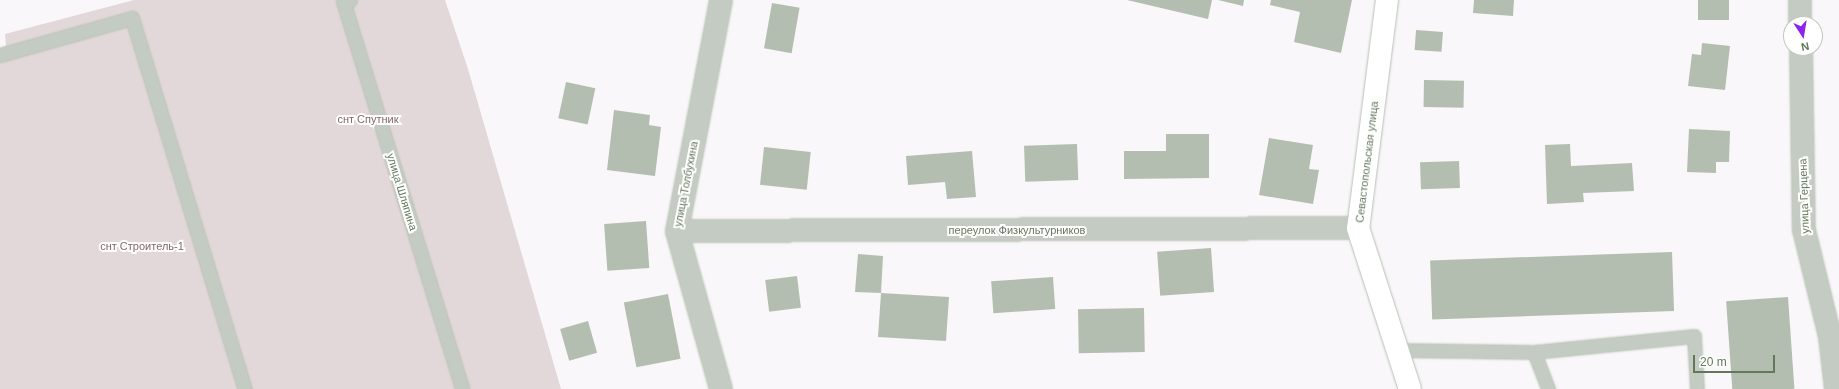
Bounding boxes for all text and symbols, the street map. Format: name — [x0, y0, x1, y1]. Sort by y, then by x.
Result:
north arrow — [1783, 16, 1823, 56]
text: N — [1800, 40, 1810, 53]
street label: Севастопольская улица — [1353, 100, 1381, 224]
park label: снт Спутник — [337, 112, 399, 126]
street label: улица Толбухина — [671, 140, 701, 228]
street label: улица Шляпина — [384, 152, 420, 232]
street label: улица Герцена — [1796, 158, 1812, 234]
street label: переулок Физкультурников — [949, 223, 1085, 237]
park label: снт Строитель-1 — [100, 239, 184, 253]
scale bar — [1695, 347, 1777, 373]
text: 20 m — [1700, 355, 1727, 369]

